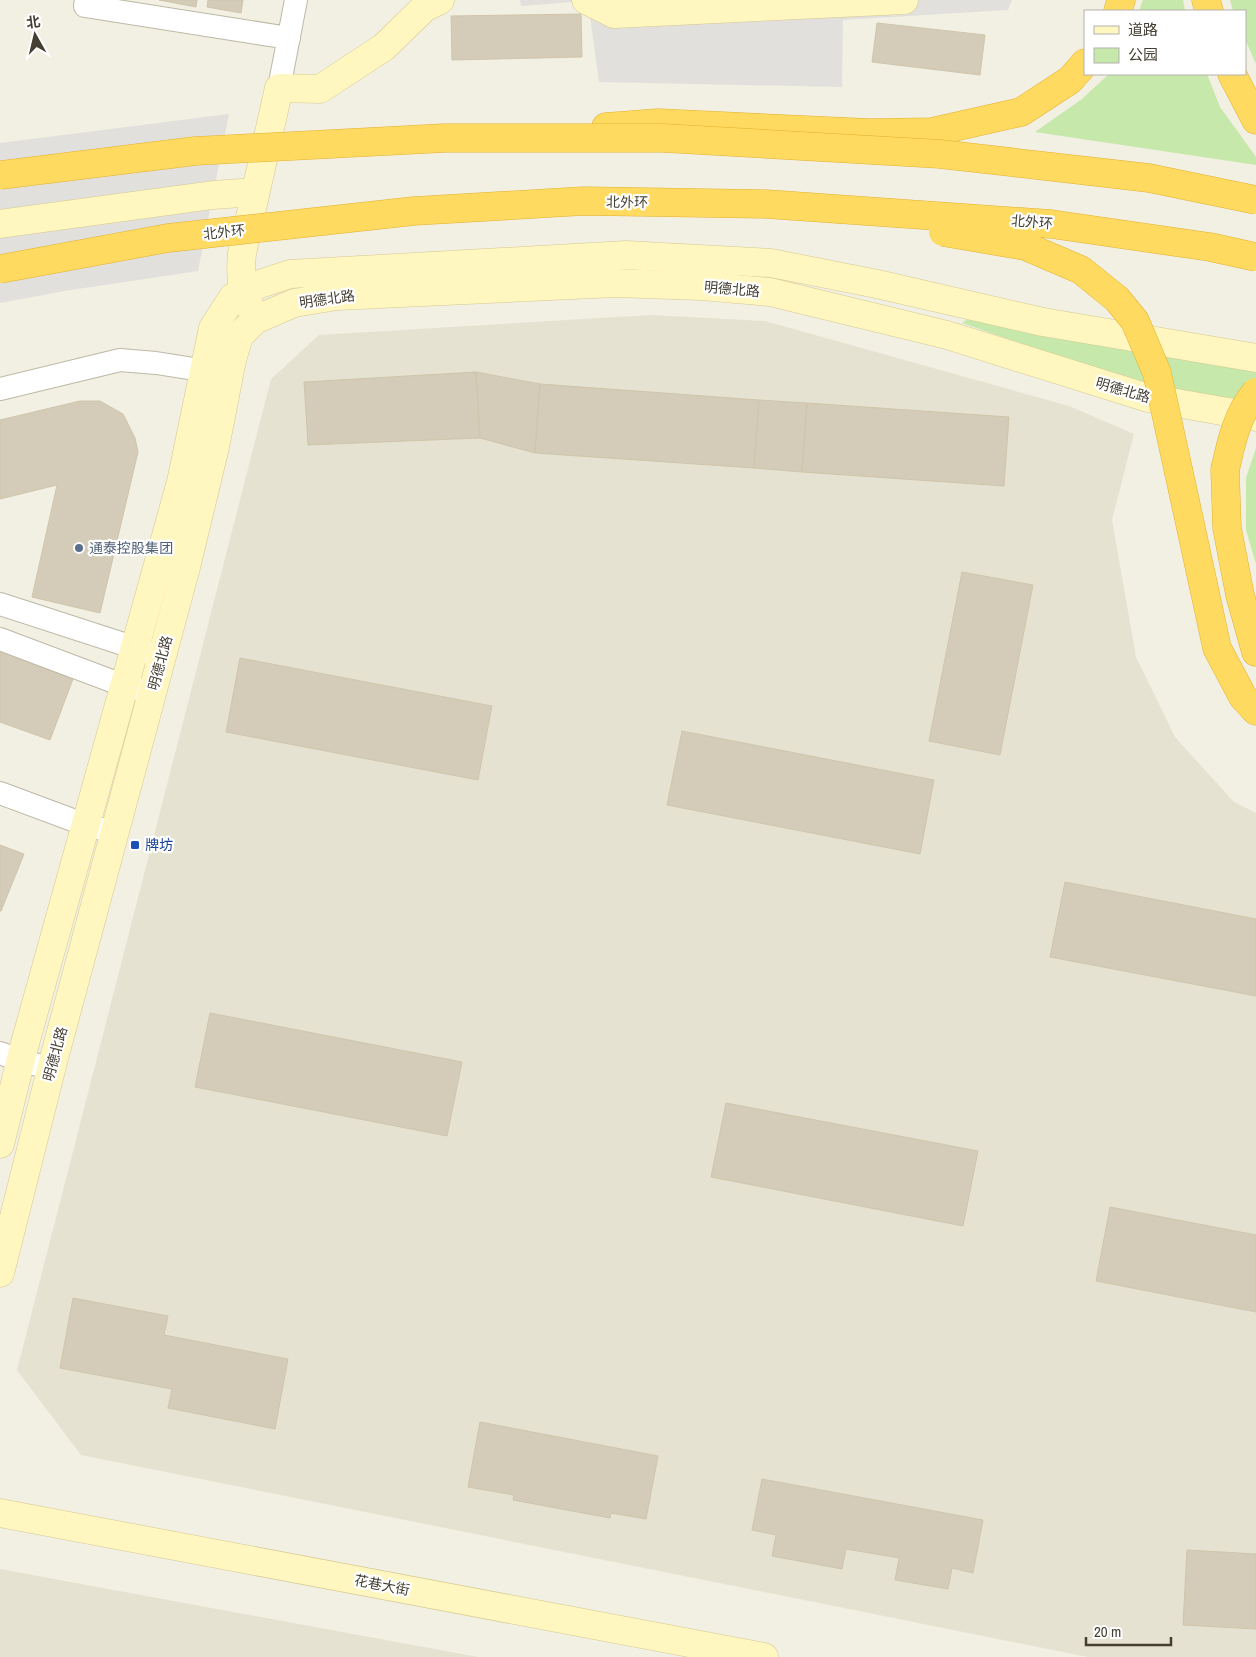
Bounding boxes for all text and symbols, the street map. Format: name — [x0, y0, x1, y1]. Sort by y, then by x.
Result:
north arrow — [10, 10, 60, 60]
legend — [1084, 10, 1246, 75]
text: 北 — [25, 12, 41, 32]
text: 道路 — [1128, 19, 1158, 40]
text: 公园 — [1128, 44, 1158, 65]
street label: 北外环 — [606, 193, 648, 211]
street label: 北外环 — [1010, 211, 1054, 233]
street label: 北外环 — [202, 221, 246, 243]
street label: 明德北路 — [703, 278, 761, 300]
street label: 明德北路 — [298, 286, 356, 312]
street label: 明德北路 — [1094, 374, 1152, 406]
place label: 通泰控股集团 — [89, 539, 173, 557]
marker: 通泰控股集团 — [73, 542, 85, 554]
street label: 明德北路 — [144, 634, 176, 692]
place label: 牌坊 — [145, 836, 173, 854]
marker: 牌坊 — [129, 839, 141, 851]
street label: 明德北路 — [39, 1025, 71, 1083]
street label: 花巷大街 — [353, 1571, 411, 1599]
scale bar — [1086, 1614, 1171, 1646]
text: 20 m — [1094, 1621, 1121, 1642]

